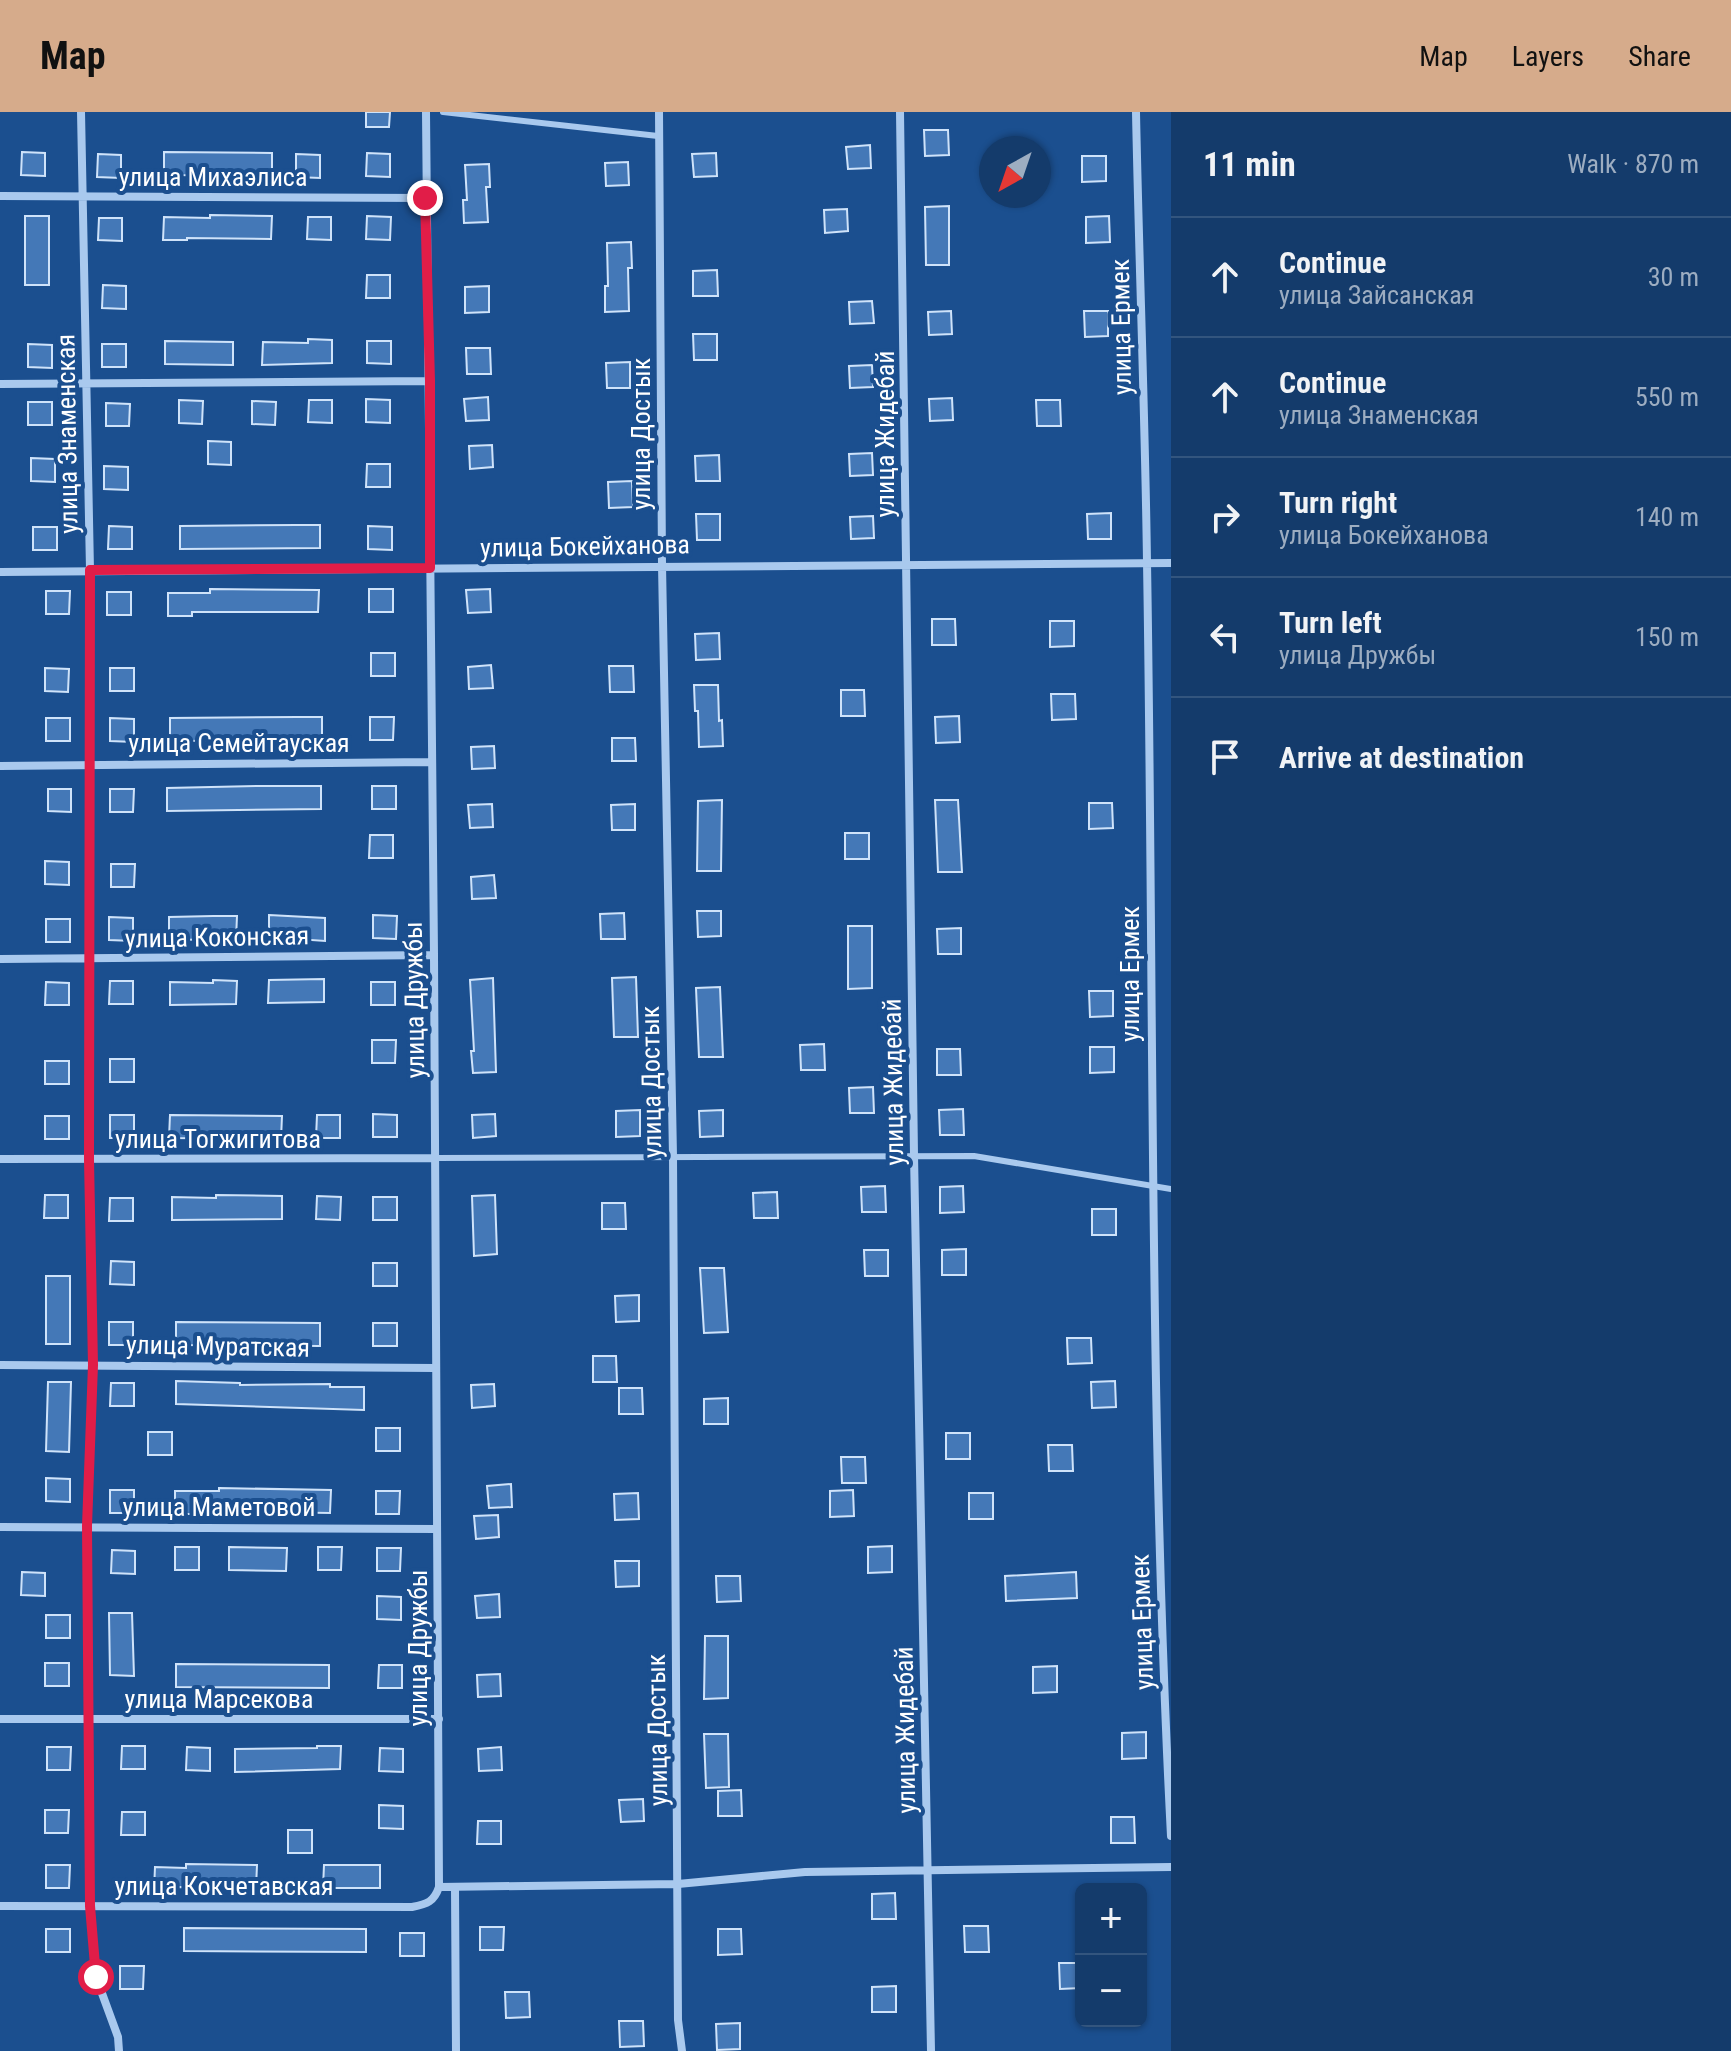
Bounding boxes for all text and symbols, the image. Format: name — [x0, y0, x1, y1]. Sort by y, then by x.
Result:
text: Map — [40, 34, 106, 78]
text: Map — [1419, 40, 1468, 73]
text: Layers — [1512, 40, 1584, 73]
text: Share — [1628, 40, 1691, 73]
north arrow — [979, 136, 1051, 208]
text: 11 min — [1203, 144, 1296, 184]
text: Walk · 870 m — [1567, 149, 1699, 179]
street label: улица Михаэлиса — [119, 162, 307, 192]
route end — [407, 180, 443, 216]
text: Continue — [1279, 245, 1386, 280]
icon: ahead — [1203, 255, 1247, 299]
street label: улица Ермек — [1105, 258, 1137, 395]
text: 30 m — [1648, 262, 1699, 292]
text: улица Зайсанская — [1279, 280, 1474, 310]
street label: улица Знаменская — [50, 334, 84, 534]
street label: улица Жидебай — [870, 350, 900, 518]
street label: улица Достык — [626, 357, 656, 510]
text: Continue — [1279, 365, 1386, 400]
icon: ahead — [1203, 375, 1247, 419]
text: 550 m — [1635, 382, 1699, 412]
text: улица Знаменская — [1279, 400, 1479, 430]
text: Turn right — [1279, 485, 1397, 520]
icon: right — [1203, 495, 1247, 539]
text: 140 m — [1635, 502, 1699, 532]
text: улица Бокейханова — [1279, 520, 1489, 550]
street label: улица Бокейханова — [480, 529, 690, 563]
text: Turn left — [1279, 605, 1382, 640]
icon: left — [1203, 615, 1247, 659]
text: 150 m — [1635, 622, 1699, 652]
text: улица Дружбы — [1279, 640, 1436, 670]
street label: улица Семейтауская — [128, 728, 350, 758]
icon: arrive — [1203, 735, 1247, 779]
text: Arrive at destination — [1279, 740, 1524, 775]
street label: улица Ермек — [1115, 905, 1145, 1042]
street label: улица Коконская — [125, 920, 309, 954]
street label: улица Дружбы — [398, 921, 430, 1079]
street label: улица Жидебай — [877, 998, 909, 1166]
street label: улица Достык — [635, 1005, 667, 1158]
street label: улица Тогжигитова — [115, 1124, 321, 1154]
street label: улица Муратская — [126, 1329, 310, 1363]
street label: улица Маметовой — [123, 1492, 315, 1522]
street label: улица Ермек — [1125, 1553, 1159, 1691]
street label: улица Дружбы — [403, 1569, 433, 1727]
street label: улица Жидебай — [889, 1646, 921, 1814]
street label: улица Достык — [641, 1653, 673, 1806]
street label: улица Марсекова — [125, 1684, 313, 1714]
street label: улица Кокчетавская — [114, 1871, 334, 1901]
map controls — [1075, 1883, 1147, 2027]
button: + — [1075, 1883, 1147, 1955]
button: − — [1075, 1955, 1147, 2027]
route start — [78, 1959, 114, 1995]

